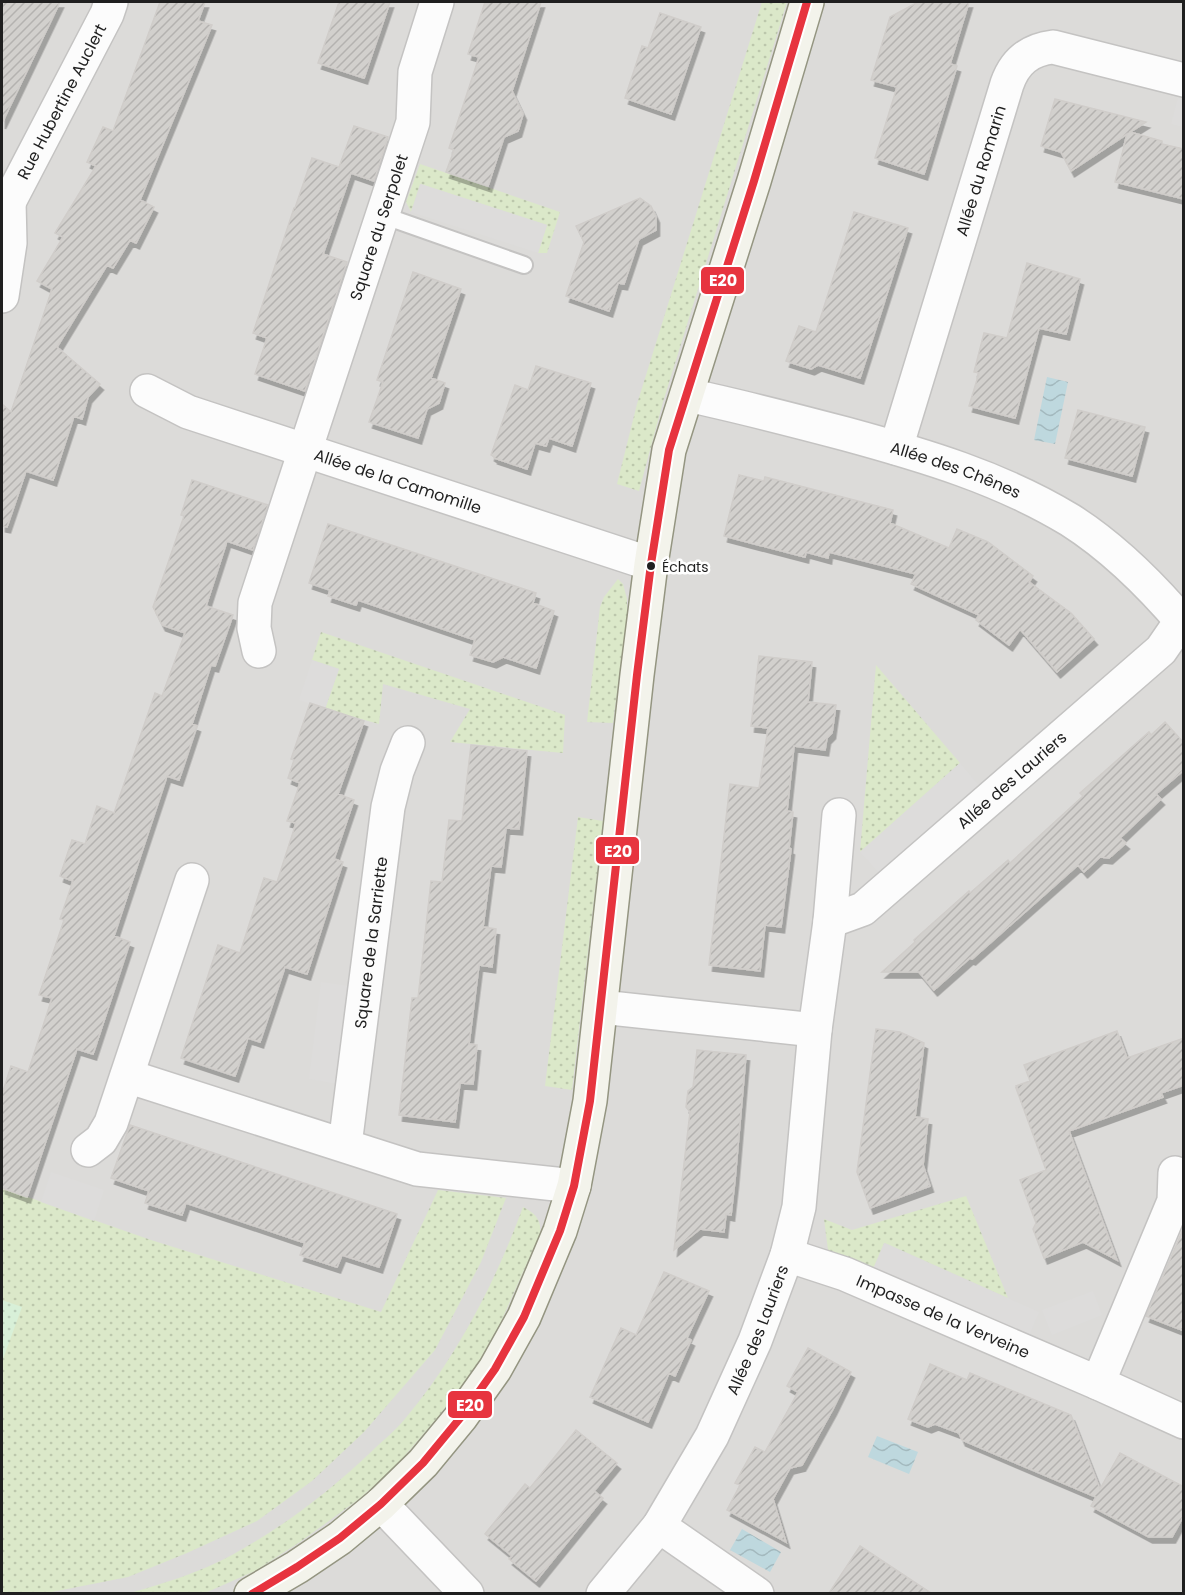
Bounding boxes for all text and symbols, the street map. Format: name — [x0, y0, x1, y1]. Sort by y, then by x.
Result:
street label: Rue Hubertine Auclert — [12, 20, 112, 184]
street label: Allée du Romarin — [950, 103, 1012, 239]
street label: Square du Serpolet — [344, 151, 414, 304]
line badge: E20 — [700, 266, 745, 295]
text: E20 — [709, 269, 737, 292]
street label: Allée des Chênes — [888, 436, 1024, 504]
street label: Allée de la Camomille — [311, 443, 485, 520]
place label: Échats — [662, 557, 709, 577]
marker: Échats — [645, 560, 657, 572]
street label: Allée des Lauriers — [952, 726, 1072, 834]
line badge: E20 — [595, 836, 640, 865]
text: E20 — [604, 840, 632, 863]
street label: Square de la Sarriette — [349, 855, 394, 1030]
street label: Allée des Lauriers — [721, 1262, 794, 1399]
street label: Impasse de la Verveine — [853, 1269, 1033, 1364]
line badge: E20 — [447, 1390, 493, 1419]
text: E20 — [456, 1394, 484, 1417]

